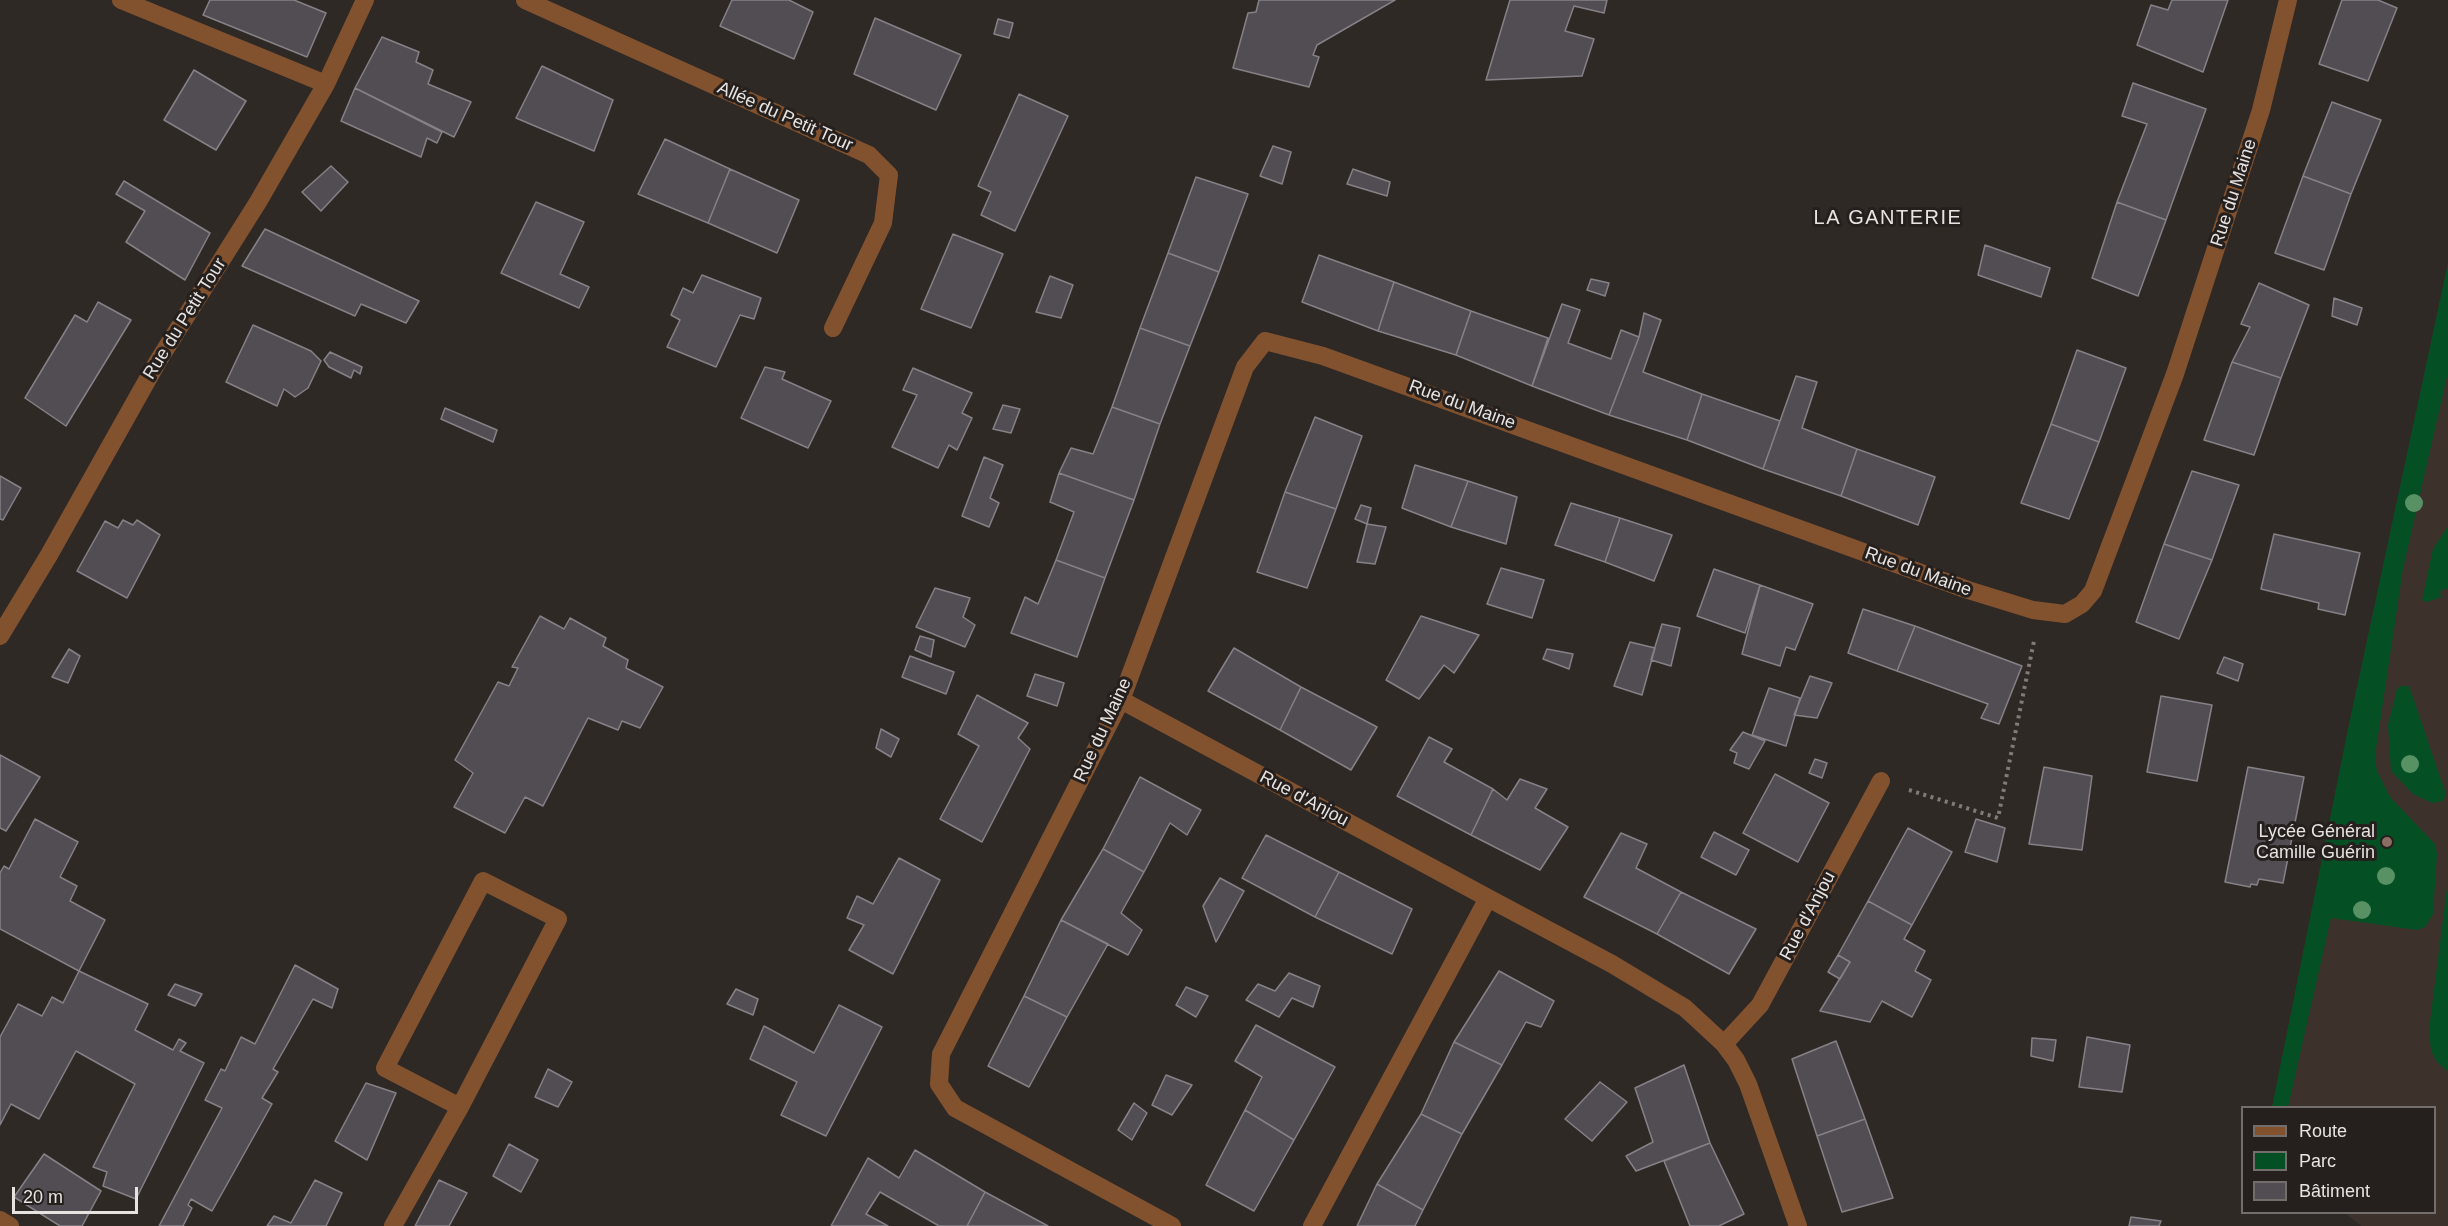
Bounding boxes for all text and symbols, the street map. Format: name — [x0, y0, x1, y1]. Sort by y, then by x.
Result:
street label: Allée du Petit Tour — [714, 77, 856, 157]
street label: Rue du Maine — [2206, 136, 2262, 250]
district label: LA GANTERIE — [1814, 206, 1962, 230]
street label: Rue du Petit Tour — [139, 254, 231, 384]
street label: Rue du Maine — [1406, 376, 1518, 434]
street label: Rue du Maine — [1862, 543, 1974, 601]
street label: Rue du Maine — [1070, 675, 1136, 785]
street label: Rue d'Anjou — [1256, 767, 1352, 831]
place label: Lycée Général Camille Guérin — [2256, 821, 2375, 864]
marker: Lycée Général Camille Guérin — [2380, 835, 2394, 849]
street label: Rue d'Anjou — [1776, 868, 1840, 964]
legend — [2241, 1106, 2436, 1214]
text: Route — [2299, 1121, 2347, 1141]
text: Parc — [2299, 1151, 2336, 1171]
scale bar — [15, 1175, 141, 1213]
text: Bâtiment — [2299, 1181, 2370, 1201]
text: 20 m — [23, 1187, 63, 1207]

